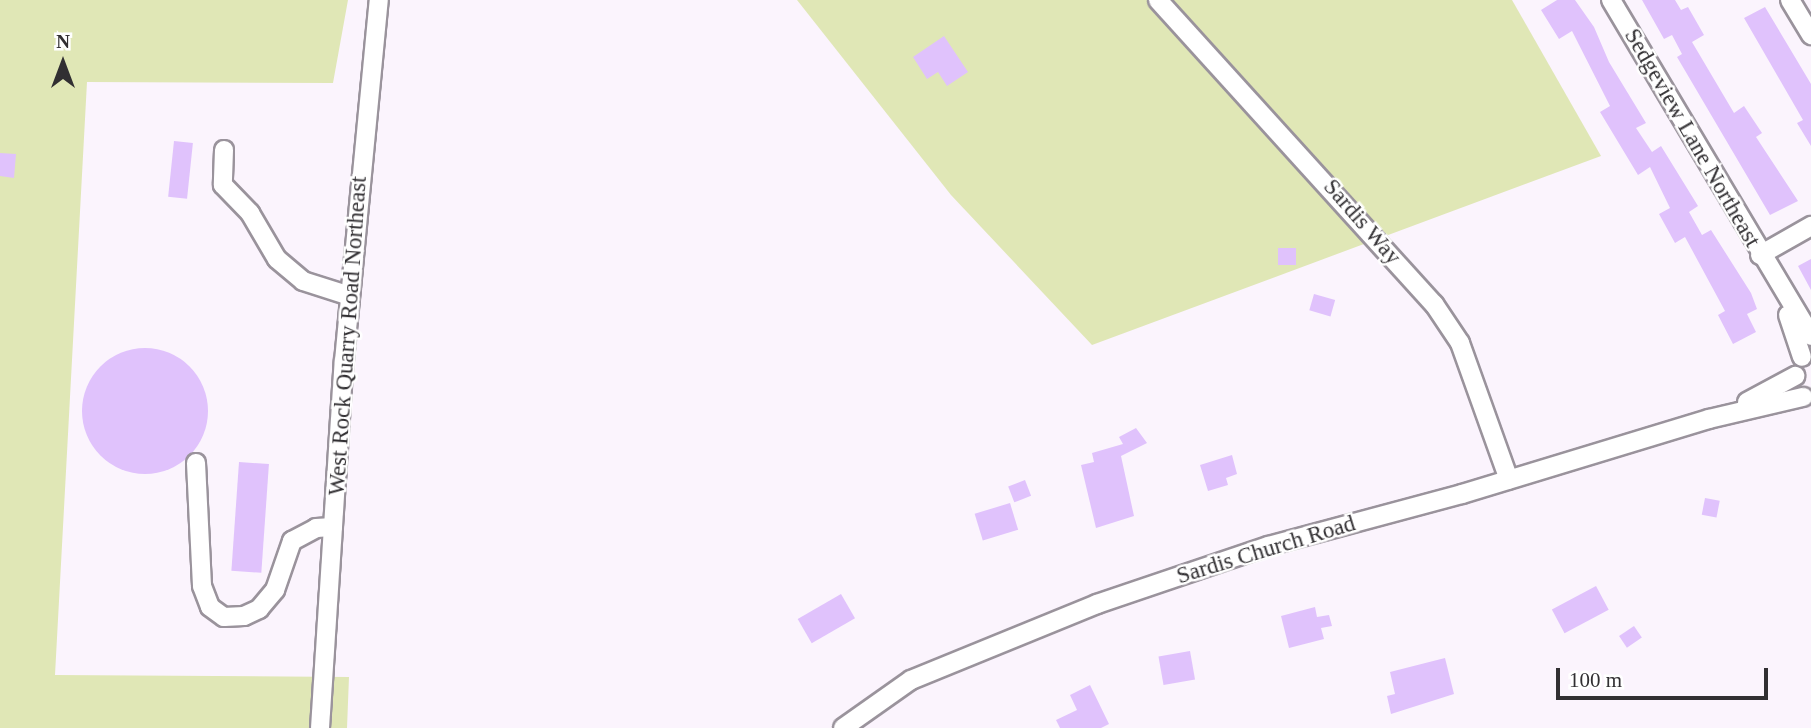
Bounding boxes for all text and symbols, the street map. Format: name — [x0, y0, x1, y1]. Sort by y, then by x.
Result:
street label: Sedgeview Lane Northeast — [1618, 24, 1766, 252]
north arrow — [28, 28, 98, 98]
text: N — [56, 31, 70, 52]
street label: Sardis Way — [1317, 173, 1407, 271]
street label: West Rock Quarry Road Northeast — [323, 175, 373, 497]
street label: Sardis Church Road — [1173, 510, 1359, 590]
scale bar — [1559, 654, 1771, 698]
text: 100 m — [1569, 668, 1622, 692]

